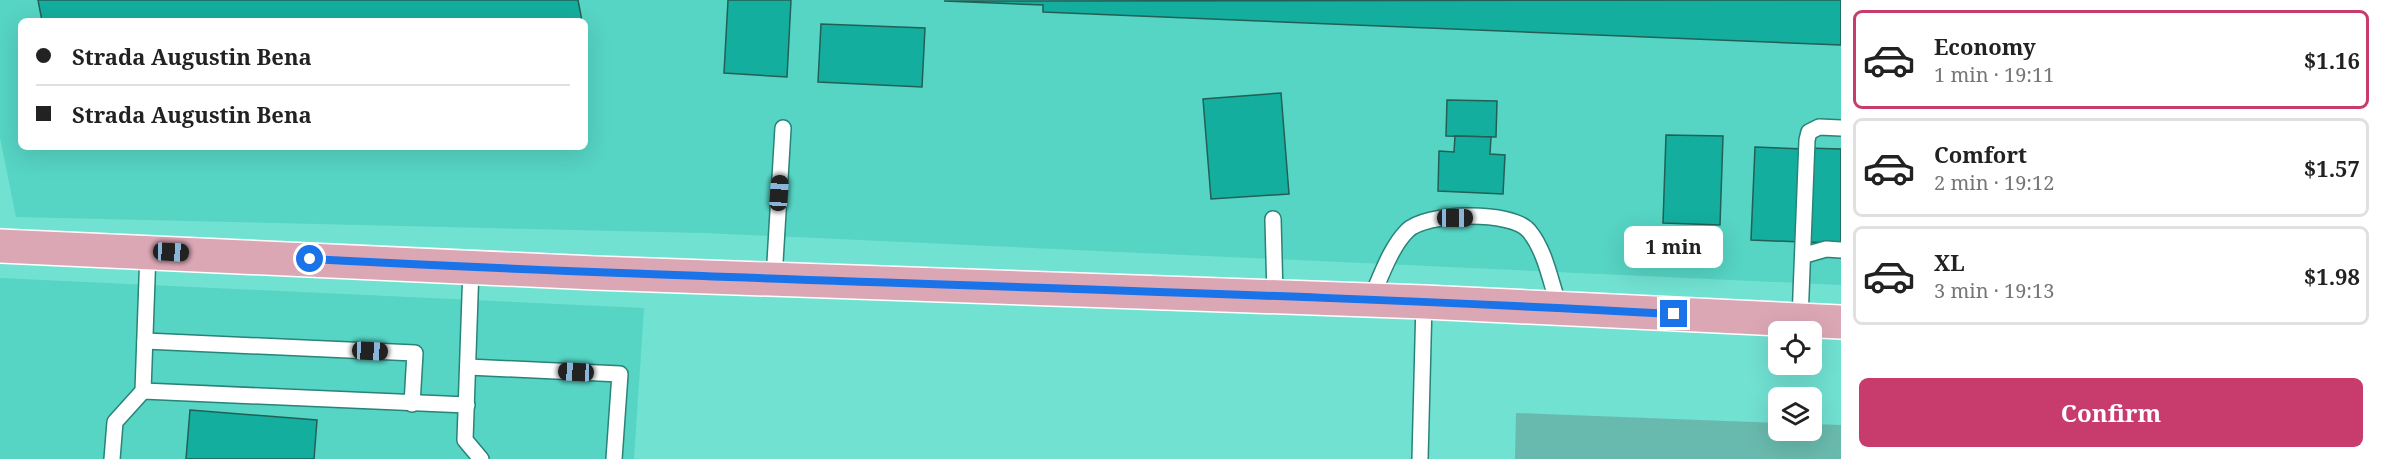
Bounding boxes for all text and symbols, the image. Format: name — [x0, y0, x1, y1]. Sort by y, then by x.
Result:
text: Economy — [1934, 31, 2036, 61]
icon: car — [1862, 33, 1916, 87]
text: Strada Augustin Bena — [72, 41, 312, 71]
text: $1.16 — [2304, 45, 2360, 75]
text: 1 min · 19:11 — [1934, 61, 2054, 88]
text: Strada Augustin Bena — [72, 99, 312, 129]
text: Comfort — [1934, 139, 2027, 169]
icon: car — [1862, 141, 1916, 195]
text: $1.57 — [2304, 153, 2360, 183]
text: 2 min · 19:12 — [1934, 169, 2054, 196]
car — [769, 174, 789, 212]
car — [1437, 209, 1473, 227]
callout: 1 min — [1624, 227, 1724, 269]
text: 1 min — [1645, 233, 1702, 260]
car — [153, 242, 189, 262]
route start — [296, 245, 323, 272]
text: XL — [1934, 247, 1965, 277]
icon: car — [1862, 249, 1916, 303]
text: $1.98 — [2304, 261, 2360, 291]
text: 3 min · 19:13 — [1934, 277, 2054, 304]
route end — [1660, 300, 1687, 327]
map controls — [1768, 321, 1822, 441]
button: locate — [1768, 321, 1822, 375]
car — [352, 341, 388, 361]
car — [558, 362, 594, 382]
button: Confirm — [1859, 378, 2363, 447]
button: layers — [1768, 387, 1822, 441]

